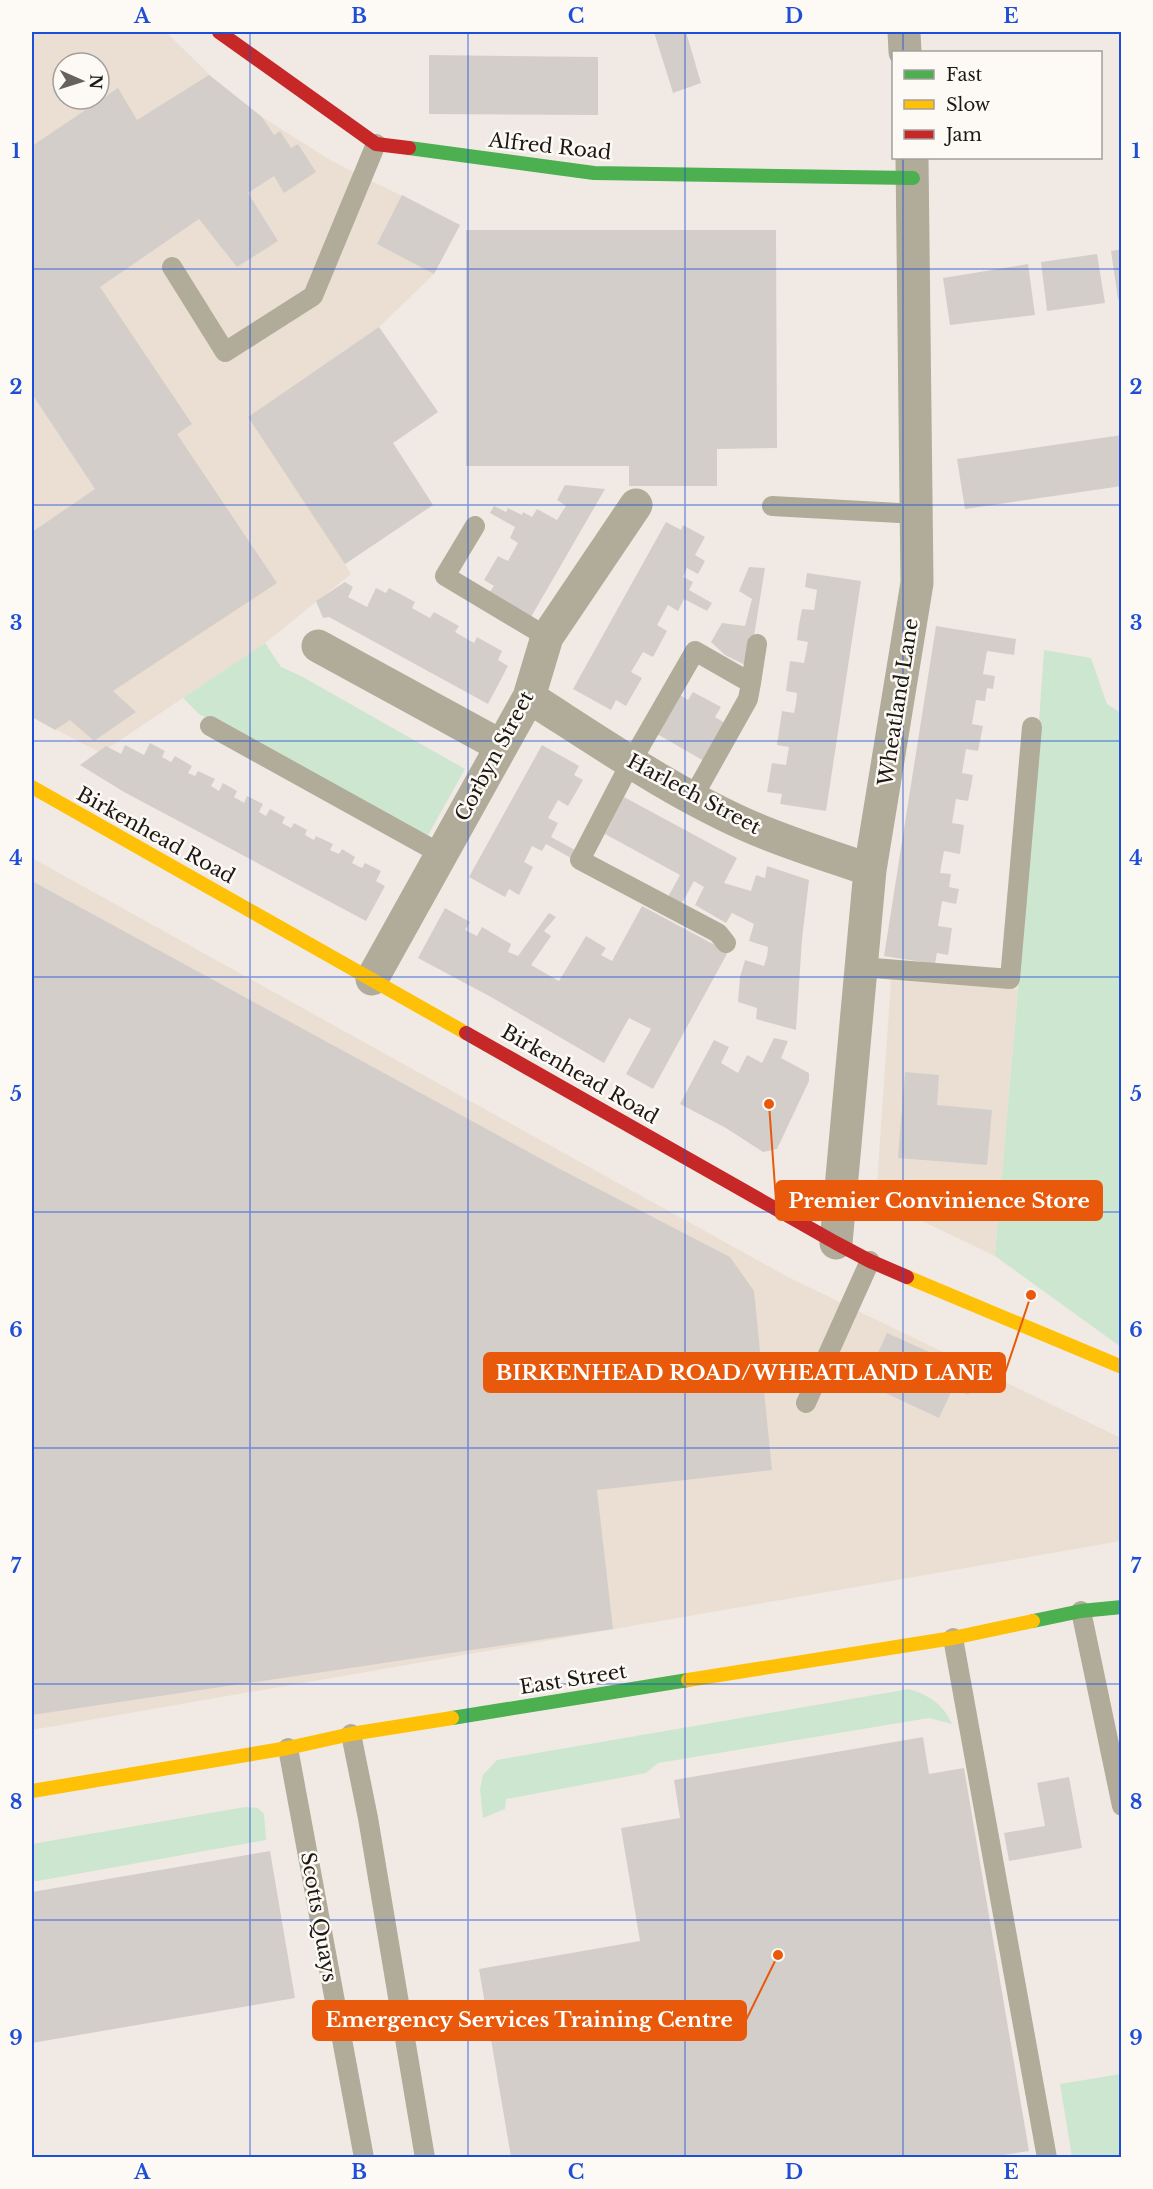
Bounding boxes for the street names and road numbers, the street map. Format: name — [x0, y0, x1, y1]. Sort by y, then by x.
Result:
street label: Alfred Road — [486, 128, 613, 164]
street label: Wheatland Lane — [873, 617, 923, 788]
street label: Corbyn Street — [450, 686, 539, 825]
street label: Harlech Street — [623, 749, 765, 839]
street label: Birkenhead Road — [73, 782, 239, 888]
street label: Birkenhead Road — [497, 1019, 663, 1129]
street label: East Street — [518, 1659, 629, 1699]
street label: Scotts Quays — [296, 1850, 342, 1984]

